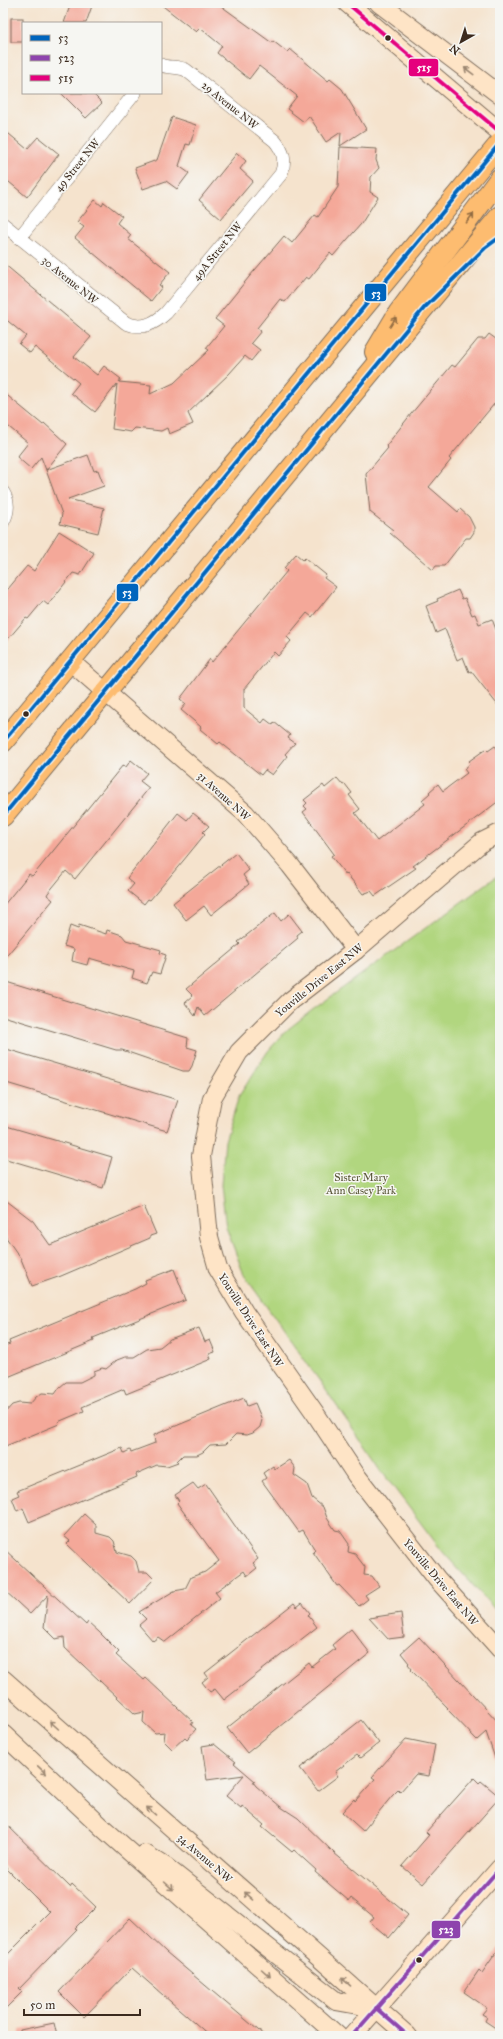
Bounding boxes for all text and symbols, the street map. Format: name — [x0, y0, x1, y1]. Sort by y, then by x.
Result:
legend — [22, 22, 162, 94]
north arrow — [441, 22, 481, 62]
text: 53 — [58, 31, 69, 45]
unlabelled marker — [383, 33, 393, 43]
text: N — [447, 41, 463, 57]
text: 523 — [58, 51, 74, 65]
line badge: 515 — [408, 58, 439, 77]
text: 515 — [417, 61, 432, 74]
one-way arrow — [464, 67, 475, 76]
text: 515 — [58, 71, 74, 85]
street label: 29 Avenue NW — [199, 79, 261, 132]
street label: 49 Street NW — [52, 136, 103, 194]
one-way arrow — [466, 213, 475, 224]
street label: 49A Street NW — [190, 219, 245, 283]
street label: 30 Avenue NW — [39, 254, 101, 307]
line badge: 53 — [364, 283, 387, 302]
text: 53 — [371, 287, 381, 301]
one-way arrow — [389, 317, 397, 328]
line badge: 53 — [116, 583, 139, 602]
text: 53 — [122, 586, 132, 600]
unlabelled marker — [21, 709, 31, 719]
street label: 31 Avenue NW — [195, 769, 253, 824]
street label: Youville Drive East NW — [273, 941, 366, 1020]
park label: Sister Mary Ann Casey Park — [325, 1171, 397, 1197]
street label: Youville Drive East NW — [215, 1271, 286, 1370]
street label: Youville Drive East NW — [401, 1536, 481, 1629]
one-way arrow — [48, 1720, 59, 1729]
one-way arrow — [36, 1766, 47, 1775]
one-way arrow — [146, 1806, 156, 1815]
street label: 34 Avenue NW — [175, 1831, 235, 1886]
one-way arrow — [163, 1882, 174, 1891]
one-way arrow — [244, 1892, 254, 1901]
line badge: 523 — [431, 1920, 461, 1939]
text: 523 — [439, 1923, 453, 1937]
unlabelled marker — [414, 1955, 424, 1965]
one-way arrow — [261, 1968, 271, 1977]
one-way arrow — [341, 1978, 352, 1987]
scale bar — [24, 1991, 140, 2017]
text: 50 m — [30, 1998, 55, 2012]

